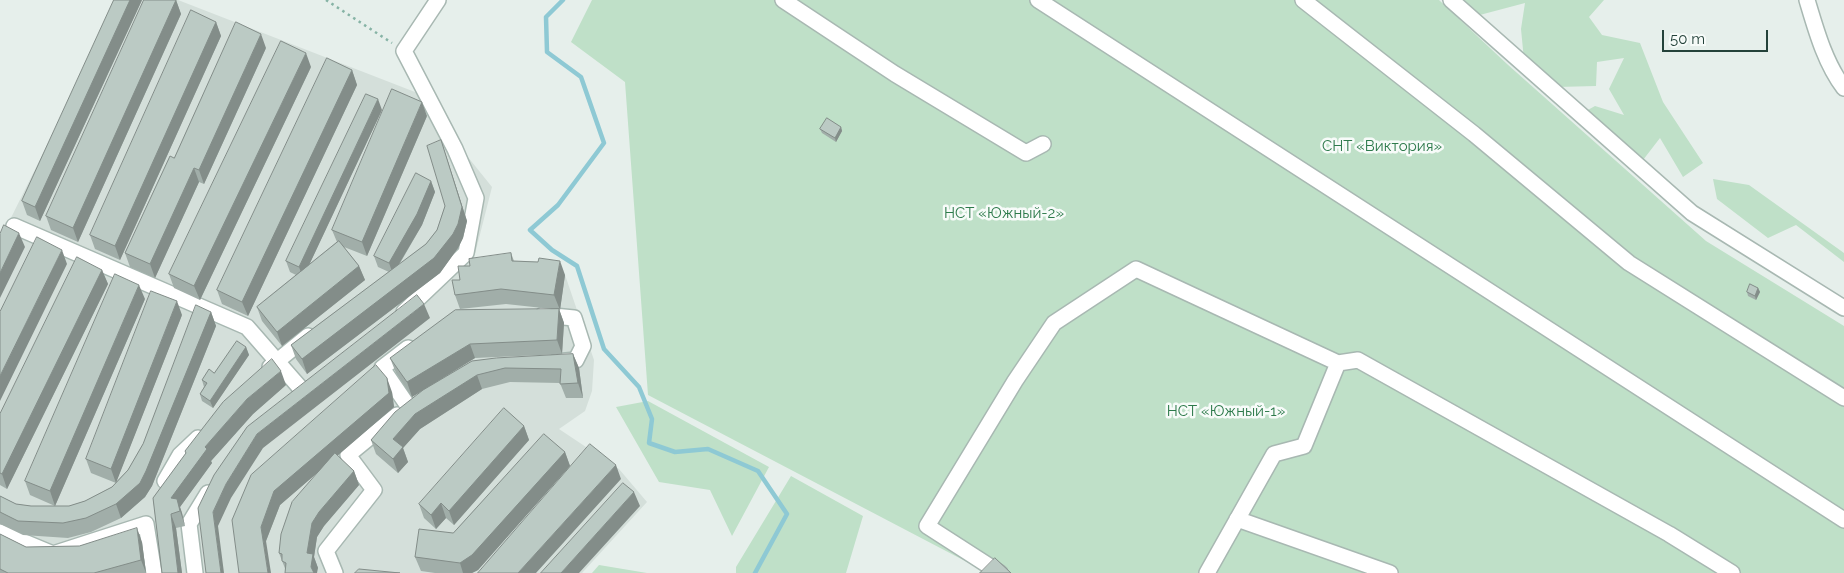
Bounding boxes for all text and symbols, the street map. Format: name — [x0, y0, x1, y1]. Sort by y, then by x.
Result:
scale bar — [1664, 20, 1770, 52]
text: 50 m — [1670, 30, 1705, 48]
park label: СНТ «Виктория» — [1322, 137, 1442, 155]
park label: НСТ «Южный-2» — [944, 204, 1064, 222]
park label: НСТ «Южный-1» — [1167, 402, 1285, 420]

